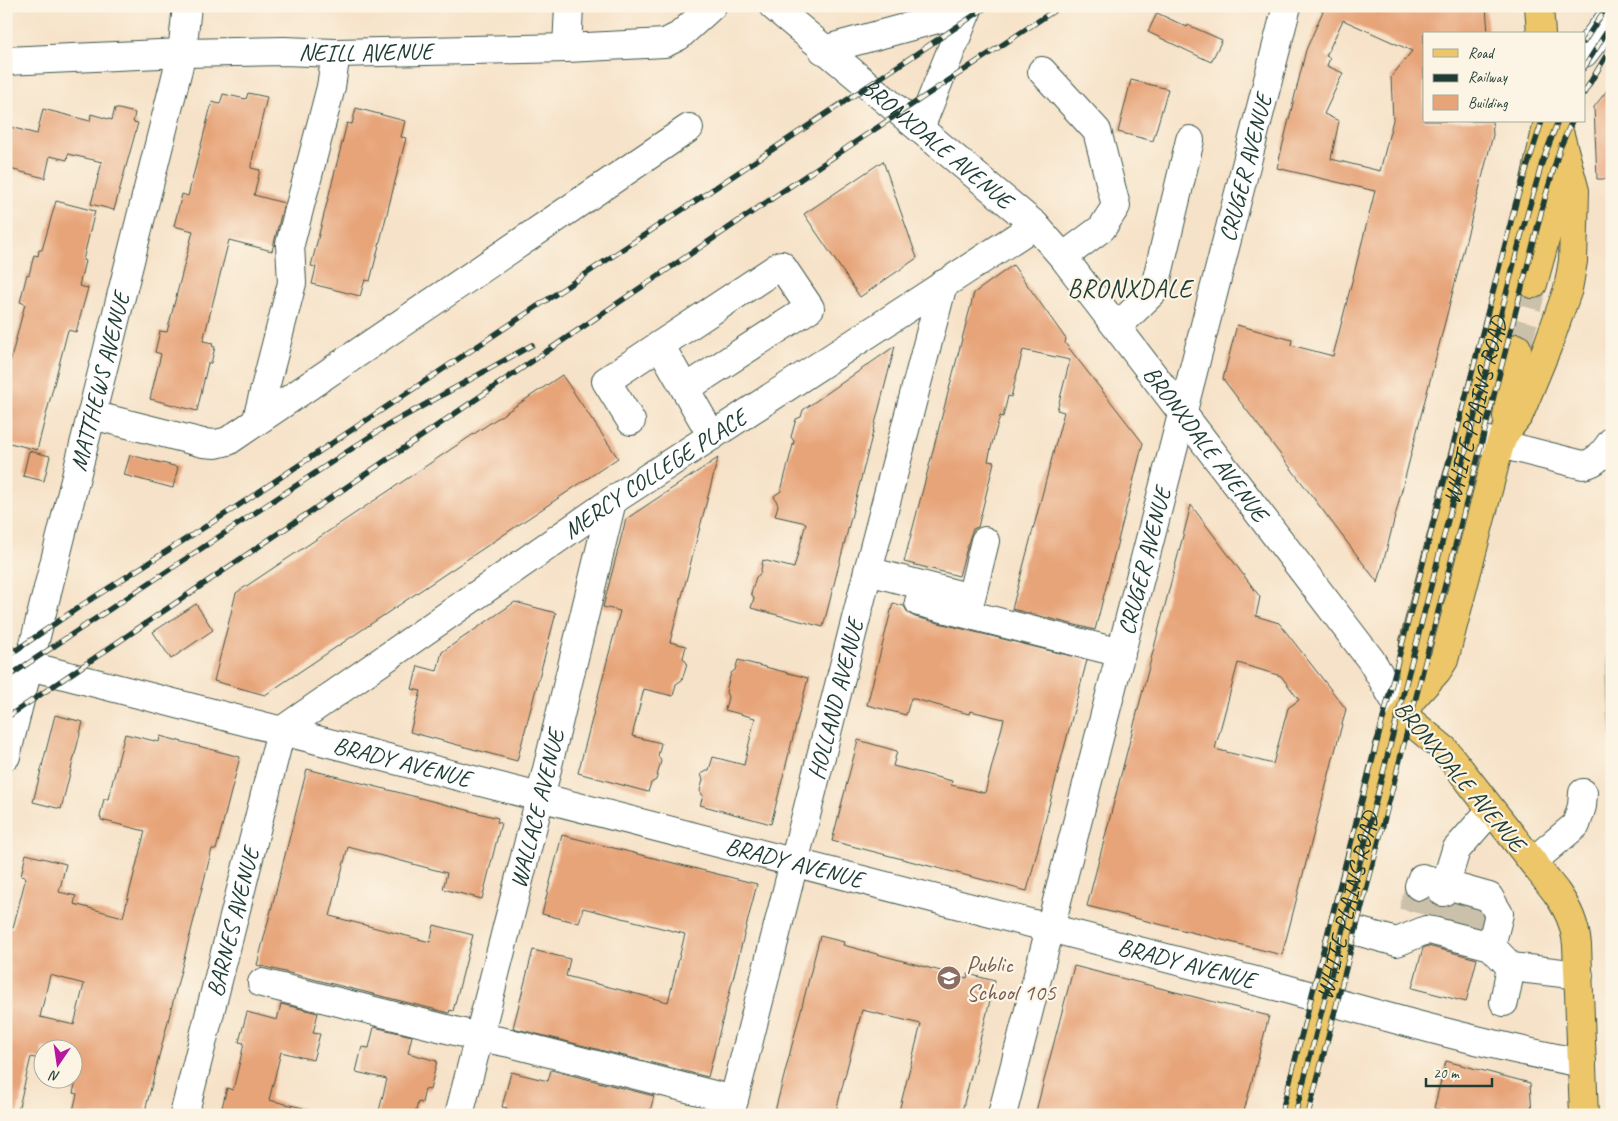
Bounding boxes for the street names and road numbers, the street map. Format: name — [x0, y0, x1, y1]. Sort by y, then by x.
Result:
street label: NEILL AVENUE — [298, 36, 436, 68]
street label: BRONXDALE AVENUE — [855, 71, 1022, 217]
street label: CRUGER AVENUE — [1212, 88, 1279, 245]
street label: MATTHEWS AVENUE — [63, 286, 137, 474]
street label: WHITE PLAINS ROAD — [1436, 311, 1514, 507]
street label: BRONXDALE AVENUE — [1137, 360, 1277, 530]
street label: MERCY COLLEGE PLACE — [557, 401, 755, 545]
street label: CRUGER AVENUE — [1111, 481, 1178, 638]
street label: HOLLAND AVENUE — [801, 613, 871, 783]
street label: BRONXDALE AVENUE — [1388, 694, 1534, 860]
street label: WALLACE AVENUE — [503, 723, 572, 891]
street label: BRADY AVENUE — [330, 730, 477, 794]
street label: WHITE PLAINS ROAD — [1309, 807, 1386, 1003]
street label: BRADY AVENUE — [723, 830, 869, 895]
street label: BARNES AVENUE — [199, 842, 267, 1000]
street label: BRADY AVENUE — [1115, 931, 1261, 996]

